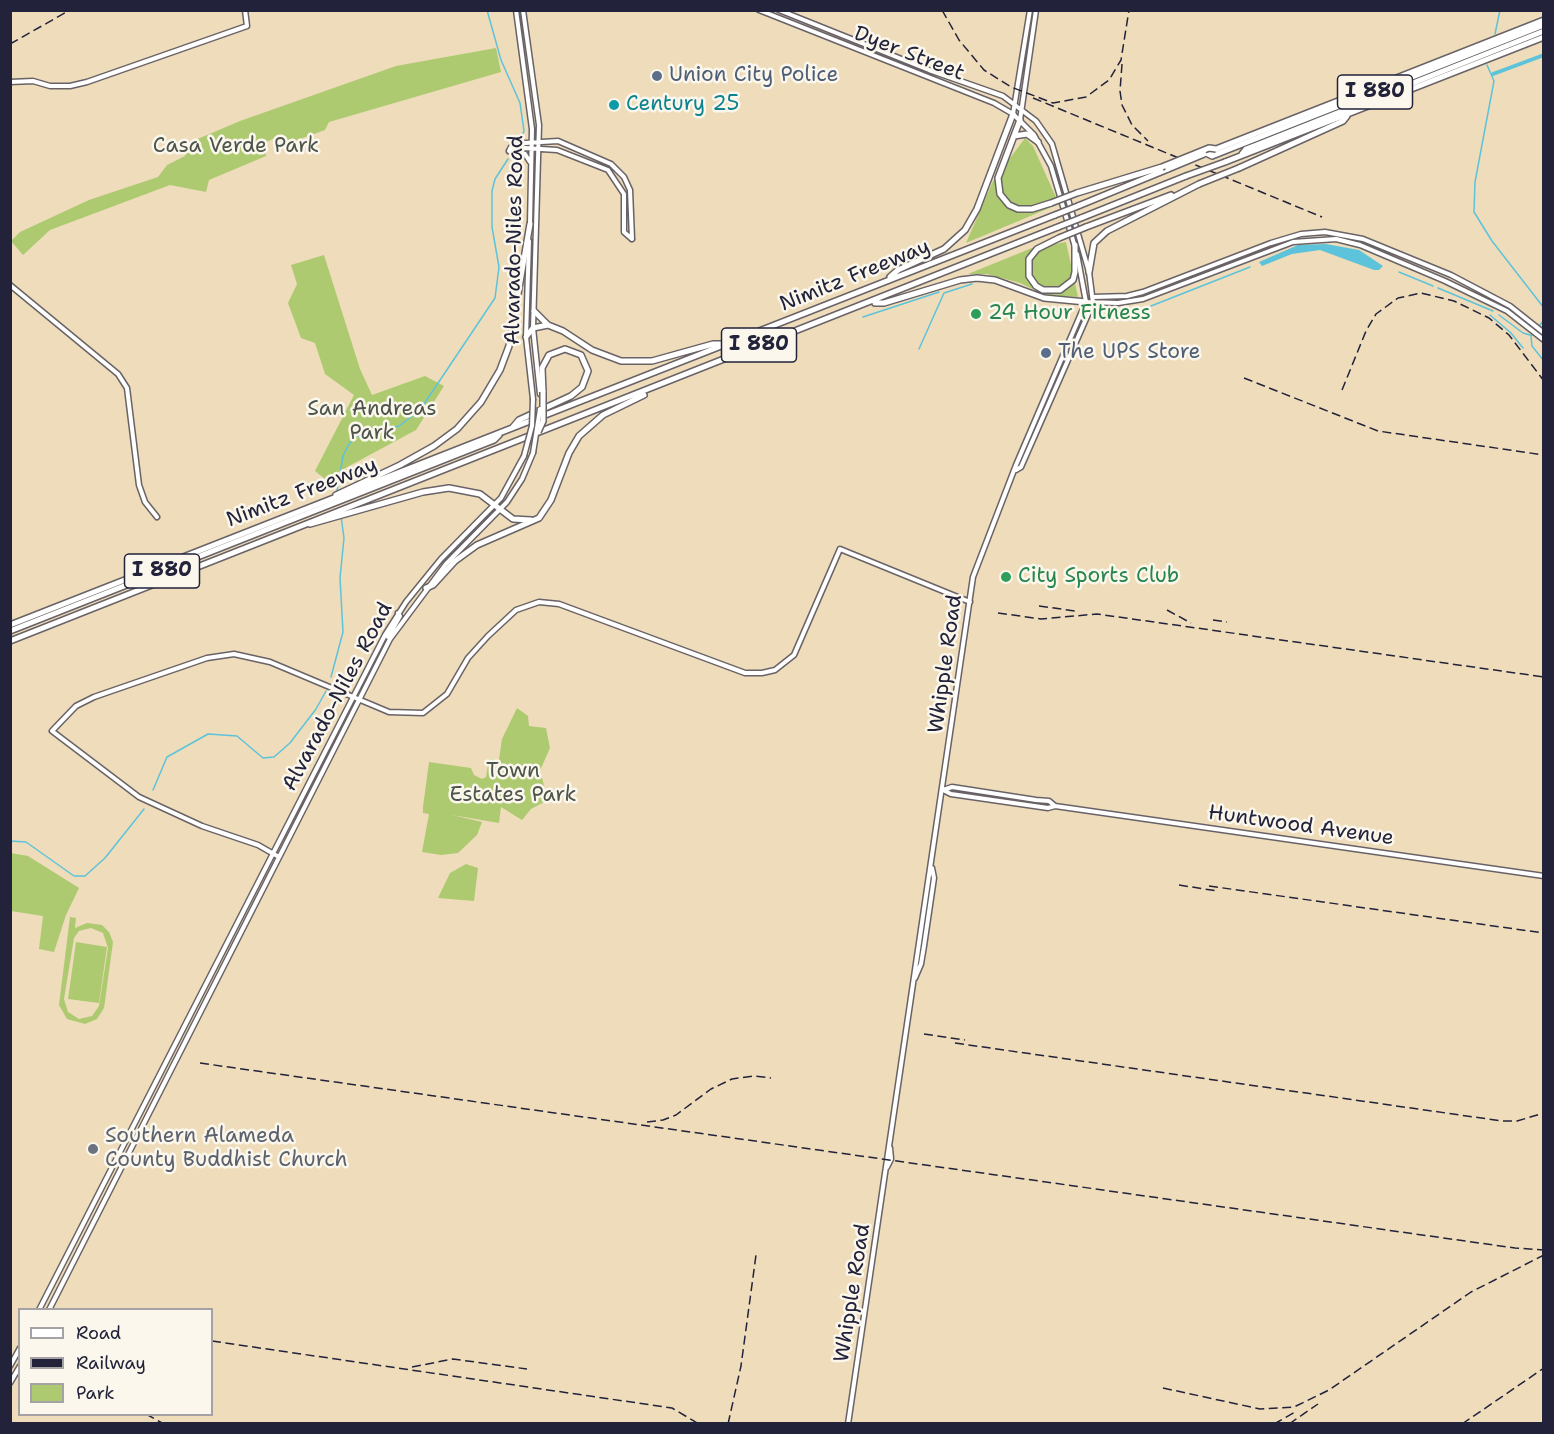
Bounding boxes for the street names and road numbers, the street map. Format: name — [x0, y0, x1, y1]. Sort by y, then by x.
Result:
street label: Dyer Street — [850, 21, 968, 87]
road number: I 880 — [1338, 75, 1412, 109]
street label: Alvarado-Niles Road — [501, 135, 529, 345]
street label: Nimitz Freeway — [776, 234, 934, 318]
road number: I 880 — [722, 328, 796, 362]
street label: Nimitz Freeway — [223, 453, 381, 533]
road number: I 880 — [124, 554, 200, 588]
street label: Whipple Road — [924, 593, 968, 735]
street label: Alvarado-Niles Road — [278, 598, 398, 796]
street label: Huntwood Avenue — [1207, 801, 1395, 851]
street label: Whipple Road — [830, 1222, 876, 1364]

